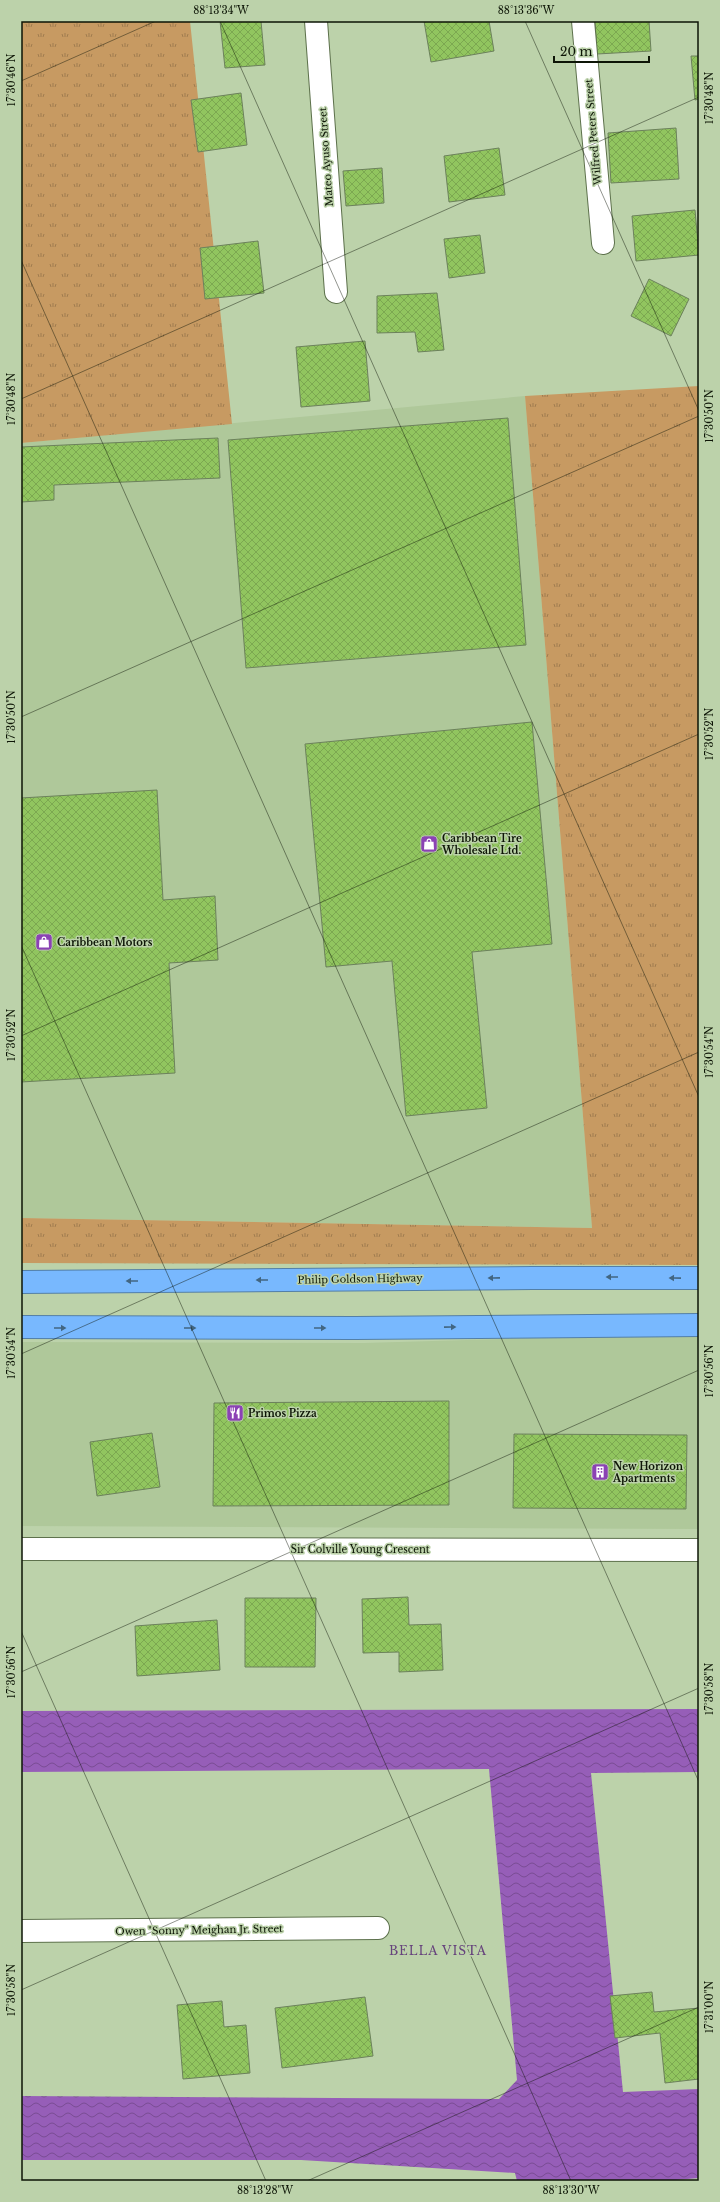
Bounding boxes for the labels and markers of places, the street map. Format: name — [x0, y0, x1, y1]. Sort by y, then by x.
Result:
place label: Caribbean Tire Wholesale Ltd. — [441, 832, 522, 857]
shop icon: Caribbean Tire Wholesale Ltd. — [419, 834, 439, 854]
shop icon: Caribbean Motors — [34, 932, 54, 952]
place label: Caribbean Motors — [57, 936, 153, 949]
restaurant icon: Primos Pizza — [225, 1403, 245, 1423]
place label: Primos Pizza — [248, 1407, 317, 1420]
place label: New Horizon Apartments — [612, 1460, 684, 1485]
building icon: New Horizon Apartments — [590, 1462, 610, 1482]

